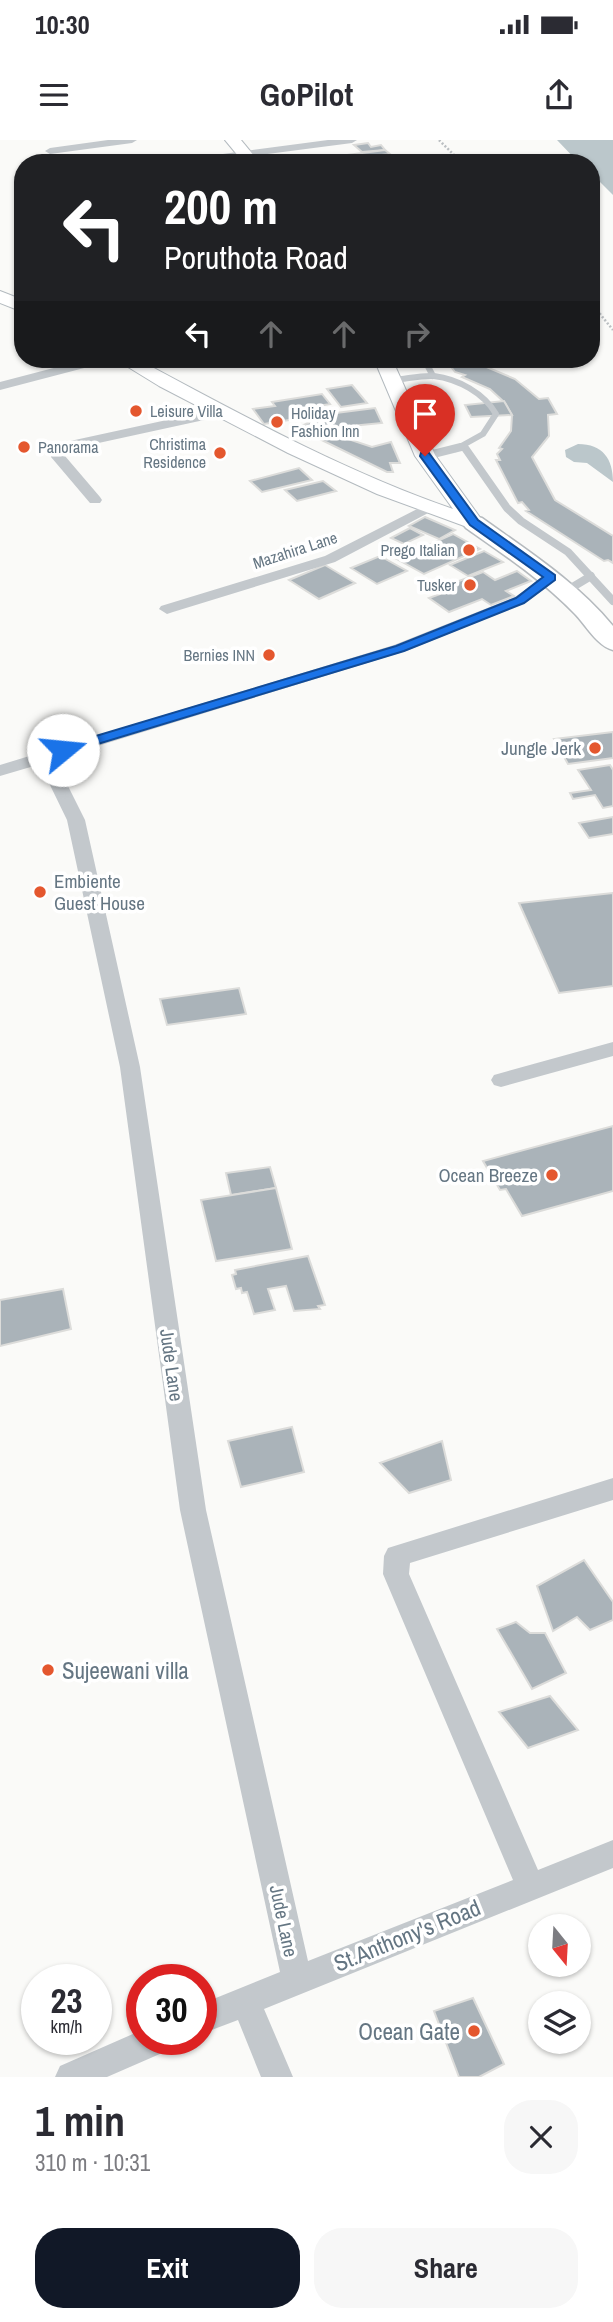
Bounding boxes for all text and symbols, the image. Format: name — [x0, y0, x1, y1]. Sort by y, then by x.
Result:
text: 10:30 — [35, 7, 90, 42]
text: GoPilot — [260, 73, 353, 116]
icon: menu — [35, 76, 73, 114]
icon: share — [540, 76, 578, 114]
text: 200 m — [164, 173, 278, 239]
icon: left — [49, 182, 140, 273]
text: Poruthota Road — [164, 236, 348, 279]
icon: left — [179, 315, 217, 353]
icon: ahead — [252, 315, 290, 353]
icon: ahead — [325, 315, 363, 353]
icon: right — [398, 315, 436, 353]
pin — [395, 384, 455, 456]
icon: arrive — [406, 395, 444, 433]
place label: Leisure Villa — [150, 400, 223, 422]
place label: Holiday Fashion Inn — [291, 402, 360, 442]
marker: Leisure Villa — [128, 403, 144, 419]
marker: Holiday Fashion Inn — [269, 414, 285, 430]
place label: Christima Residence — [143, 433, 207, 473]
place label: Panorama — [38, 436, 99, 458]
marker: Panorama — [16, 439, 32, 455]
marker: Christima Residence — [212, 445, 228, 461]
street label: Mazahira Lane — [250, 526, 340, 574]
place label: Prego Italian — [381, 539, 455, 561]
marker: Prego Italian — [461, 542, 477, 558]
place label: Tusker — [417, 574, 457, 596]
marker: Tusker — [462, 577, 478, 593]
place label: Bernies INN — [184, 644, 255, 666]
marker: Bernies INN — [261, 647, 277, 663]
position arrow — [26, 713, 100, 787]
place label: Jungle Jerk — [501, 735, 581, 761]
marker: Jungle Jerk — [587, 740, 603, 756]
place label: Embiente Guest House — [54, 868, 145, 916]
marker: Embiente Guest House — [32, 884, 48, 900]
place label: Ocean Breeze — [438, 1162, 538, 1188]
marker: Ocean Breeze — [544, 1167, 560, 1183]
street label: Jude Lane — [154, 1327, 190, 1403]
place label: Sujeewani villa — [62, 1655, 189, 1686]
marker: Sujeewani villa — [40, 1662, 56, 1678]
street label: Jude Lane — [264, 1883, 304, 1959]
street label: St.Anthony's Road — [329, 1891, 485, 1979]
north arrow — [528, 1914, 592, 1978]
map controls — [528, 1914, 591, 2054]
speed limit sign: 30 — [126, 1964, 217, 2055]
text: 23 — [51, 1977, 82, 2024]
button: layers — [528, 1991, 591, 2054]
text: km/h — [51, 2014, 83, 2039]
place label: Ocean Gate — [358, 2016, 460, 2047]
marker: Ocean Gate — [466, 2023, 482, 2039]
text: 1 min — [35, 2093, 125, 2149]
button: close — [504, 2100, 578, 2174]
text: 310 m · 10:31 — [35, 2147, 150, 2178]
button: Exit — [35, 2228, 300, 2308]
button: Share — [314, 2228, 578, 2308]

